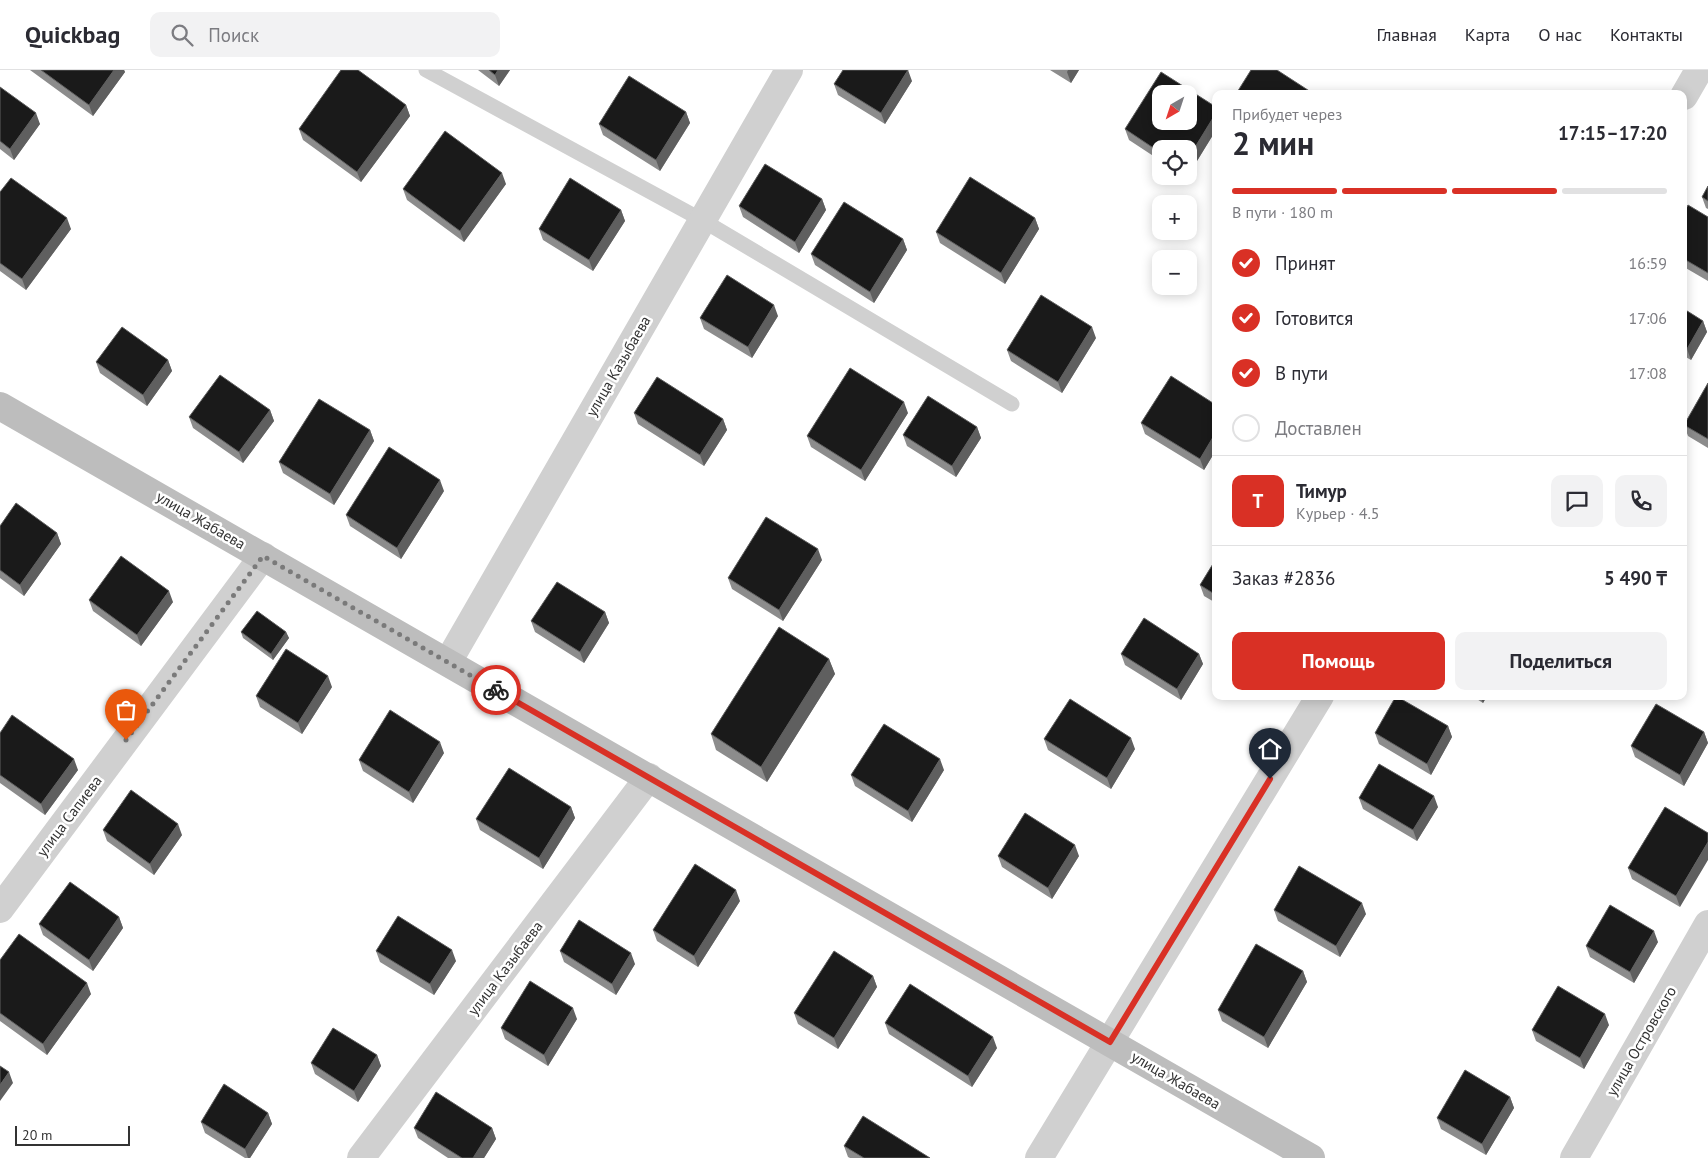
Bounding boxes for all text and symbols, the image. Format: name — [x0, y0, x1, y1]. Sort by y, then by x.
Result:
search box — [150, 12, 500, 57]
text: Quickbag — [25, 19, 120, 50]
icon: search — [168, 21, 196, 49]
text: Поиск — [208, 23, 259, 47]
text: Главная — [1376, 23, 1437, 46]
text: Карта — [1465, 23, 1510, 46]
text: О нас — [1538, 23, 1582, 46]
text: Контакты — [1610, 23, 1683, 46]
north arrow — [1152, 85, 1198, 130]
map controls — [1152, 85, 1197, 295]
text: Прибудет через — [1232, 104, 1342, 124]
text: 17:15–17:20 — [1558, 121, 1667, 145]
text: 2 мин — [1232, 122, 1314, 164]
button: locate — [1152, 140, 1197, 185]
button: + — [1152, 195, 1197, 240]
text: В пути · 180 m — [1232, 202, 1333, 222]
icon: check — [1232, 249, 1260, 277]
button: − — [1152, 250, 1197, 295]
text: Принят — [1275, 251, 1335, 275]
text: 16:59 — [1629, 253, 1667, 273]
icon: check — [1232, 304, 1260, 332]
text: Готовится — [1275, 306, 1353, 330]
text: 17:06 — [1629, 308, 1667, 328]
street label: улица Казыбаева — [581, 312, 655, 420]
icon: check — [1232, 359, 1260, 387]
text: В пути — [1275, 361, 1328, 385]
text: 17:08 — [1629, 363, 1667, 383]
text: Доставлен — [1275, 416, 1362, 440]
button: chat — [1551, 475, 1603, 527]
button: phone — [1615, 475, 1667, 527]
text: Тимур — [1296, 479, 1347, 503]
street label: улица Жабаева — [153, 487, 249, 553]
text: Т — [1253, 489, 1263, 513]
text: Курьер · 4.5 — [1296, 503, 1380, 523]
text: Заказ #2836 — [1232, 566, 1335, 590]
text: 5 490 ₸ — [1604, 566, 1667, 590]
button: Помощь — [1232, 632, 1445, 690]
button: Поделиться — [1455, 632, 1667, 690]
courier — [471, 665, 521, 715]
icon: bike — [482, 676, 510, 704]
pin — [105, 689, 147, 740]
icon: bag — [112, 696, 140, 724]
pin — [1249, 728, 1291, 779]
icon: home — [1256, 735, 1284, 763]
street label: улица Сапиева — [32, 772, 106, 860]
street label: улица Казыбаева — [463, 917, 547, 1019]
street label: улица Островского — [1602, 983, 1680, 1099]
street label: улица Жабаева — [1128, 1047, 1224, 1113]
scale bar — [15, 1123, 130, 1146]
text: 20 m — [22, 1126, 52, 1144]

